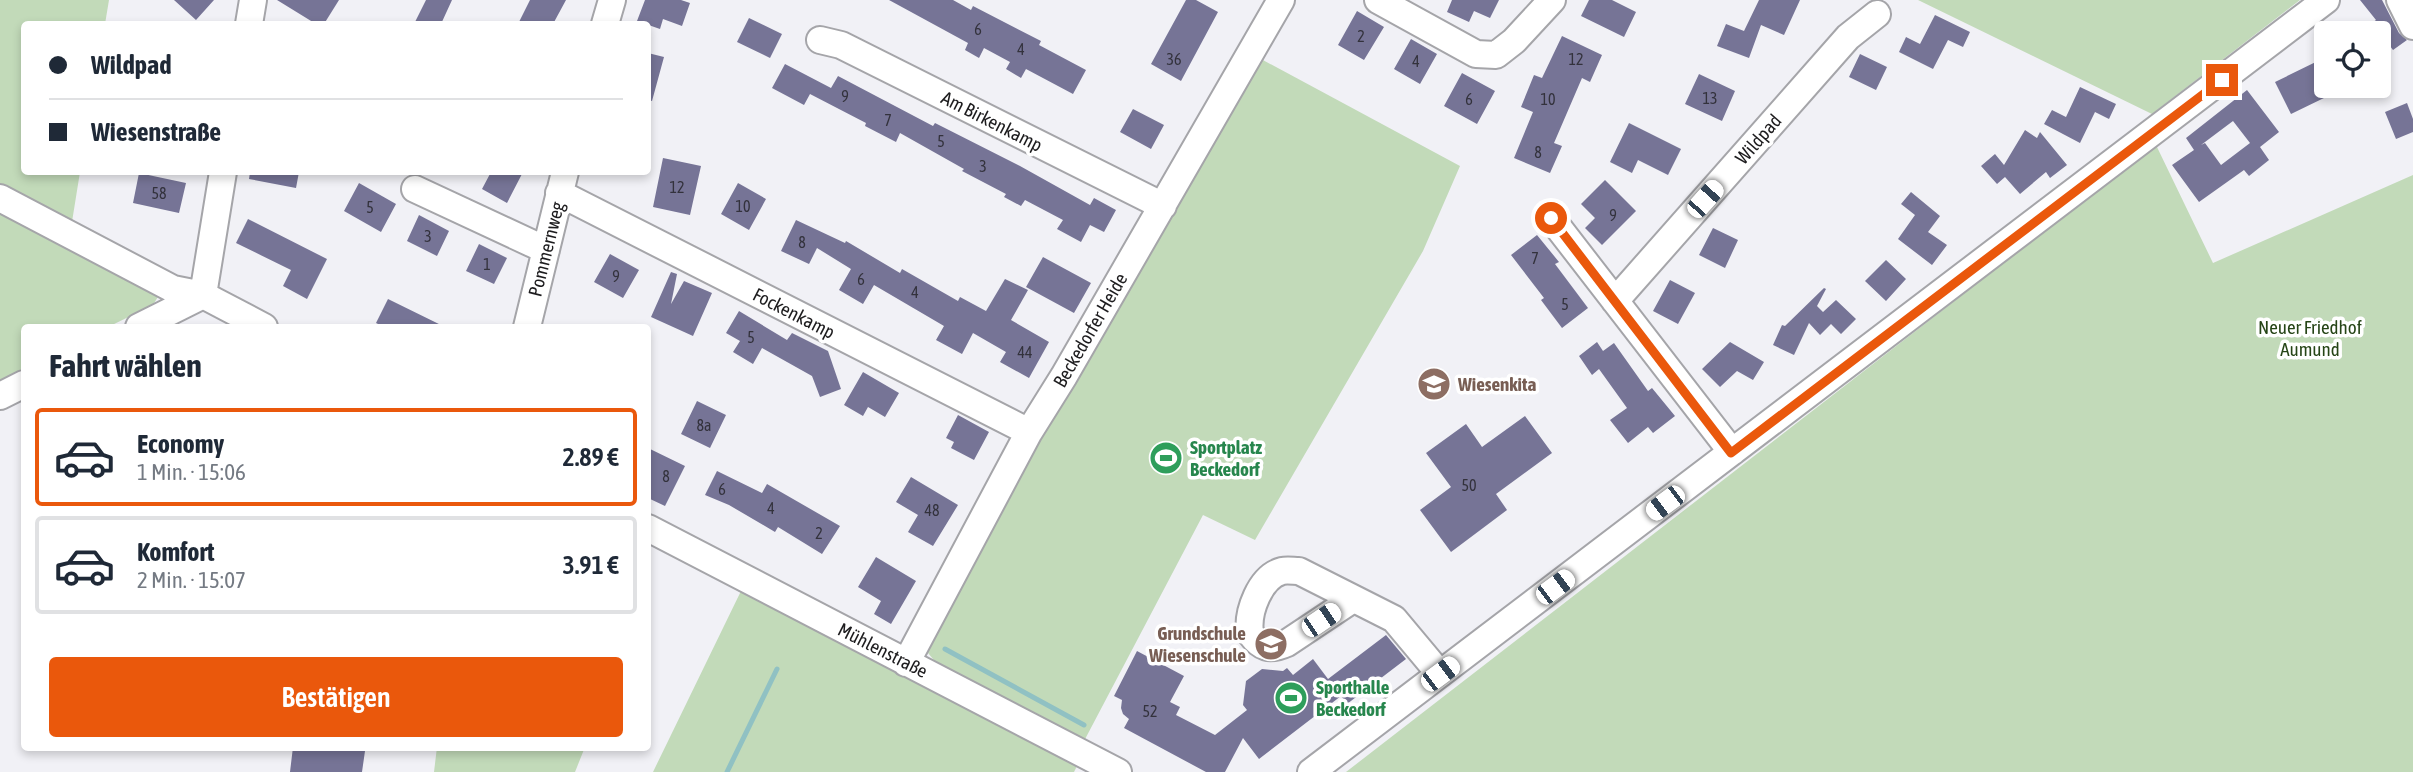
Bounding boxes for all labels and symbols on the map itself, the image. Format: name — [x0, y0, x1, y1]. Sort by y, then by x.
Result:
house number: 6 — [974, 20, 982, 38]
house number: 2 — [1357, 27, 1365, 45]
house number: 4 — [1017, 40, 1025, 58]
house number: 36 — [1166, 50, 1182, 68]
house number: 12 — [1568, 50, 1584, 68]
house number: 4 — [1412, 52, 1420, 70]
route end — [2206, 64, 2238, 96]
street label: Am Birkenkamp — [938, 86, 1046, 156]
house number: 9 — [841, 87, 849, 105]
house number: 13 — [1702, 89, 1718, 107]
house number: 6 — [1465, 90, 1473, 108]
house number: 10 — [1540, 90, 1556, 108]
street label: Wildpad — [1730, 110, 1786, 168]
house number: 7 — [884, 111, 892, 129]
house number: 5 — [937, 132, 945, 150]
house number: 8 — [1534, 143, 1542, 161]
house number: 3 — [979, 157, 987, 175]
car — [1684, 176, 1727, 222]
house number: 12 — [669, 178, 685, 196]
house number: 58 — [151, 184, 167, 202]
house number: 10 — [735, 197, 751, 215]
house number: 5 — [366, 198, 374, 216]
street label: Pommernweg — [524, 199, 569, 299]
route start — [1535, 202, 1567, 234]
house number: 9 — [1609, 206, 1617, 224]
house number: 3 — [424, 227, 432, 245]
house number: 8 — [798, 233, 806, 251]
house number: 7 — [1531, 249, 1539, 267]
house number: 1 — [483, 255, 491, 273]
house number: 9 — [612, 267, 620, 285]
street label: Beckedorfer Heide — [1048, 269, 1132, 391]
house number: 6 — [857, 270, 865, 288]
street label: Fockenkamp — [749, 283, 839, 343]
house number: 4 — [911, 283, 919, 301]
house number: 5 — [1561, 295, 1569, 313]
park label: Neuer Friedhof Aumund — [2258, 316, 2362, 360]
house number: 5 — [747, 328, 755, 346]
house number: 44 — [1017, 343, 1033, 361]
school or university icon: Wiesenkita — [1415, 365, 1453, 403]
place label: Wiesenkita — [1457, 373, 1536, 395]
house number: 8a — [697, 416, 711, 434]
place label: Sportplatz Beckedorf — [1190, 436, 1262, 480]
sports icon: Sportplatz Beckedorf — [1147, 439, 1185, 477]
house number: 8 — [662, 467, 670, 485]
house number: 50 — [1461, 476, 1477, 494]
house number: 6 — [718, 480, 726, 498]
car — [1642, 482, 1689, 524]
house number: 4 — [767, 499, 775, 517]
house number: 48 — [924, 501, 940, 519]
house number: 2 — [815, 524, 823, 542]
car — [1532, 566, 1579, 608]
car — [1298, 600, 1345, 640]
street label: Mühlenstraße — [835, 618, 931, 682]
place label: Grundschule Wiesenschule — [1148, 622, 1246, 666]
school or university icon: Grundschule Wiesenschule — [1252, 625, 1290, 663]
car — [1417, 653, 1464, 695]
place label: Sporthalle Beckedorf — [1316, 676, 1390, 720]
sports icon: Sporthalle Beckedorf — [1272, 679, 1310, 717]
house number: 52 — [1142, 702, 1158, 720]

